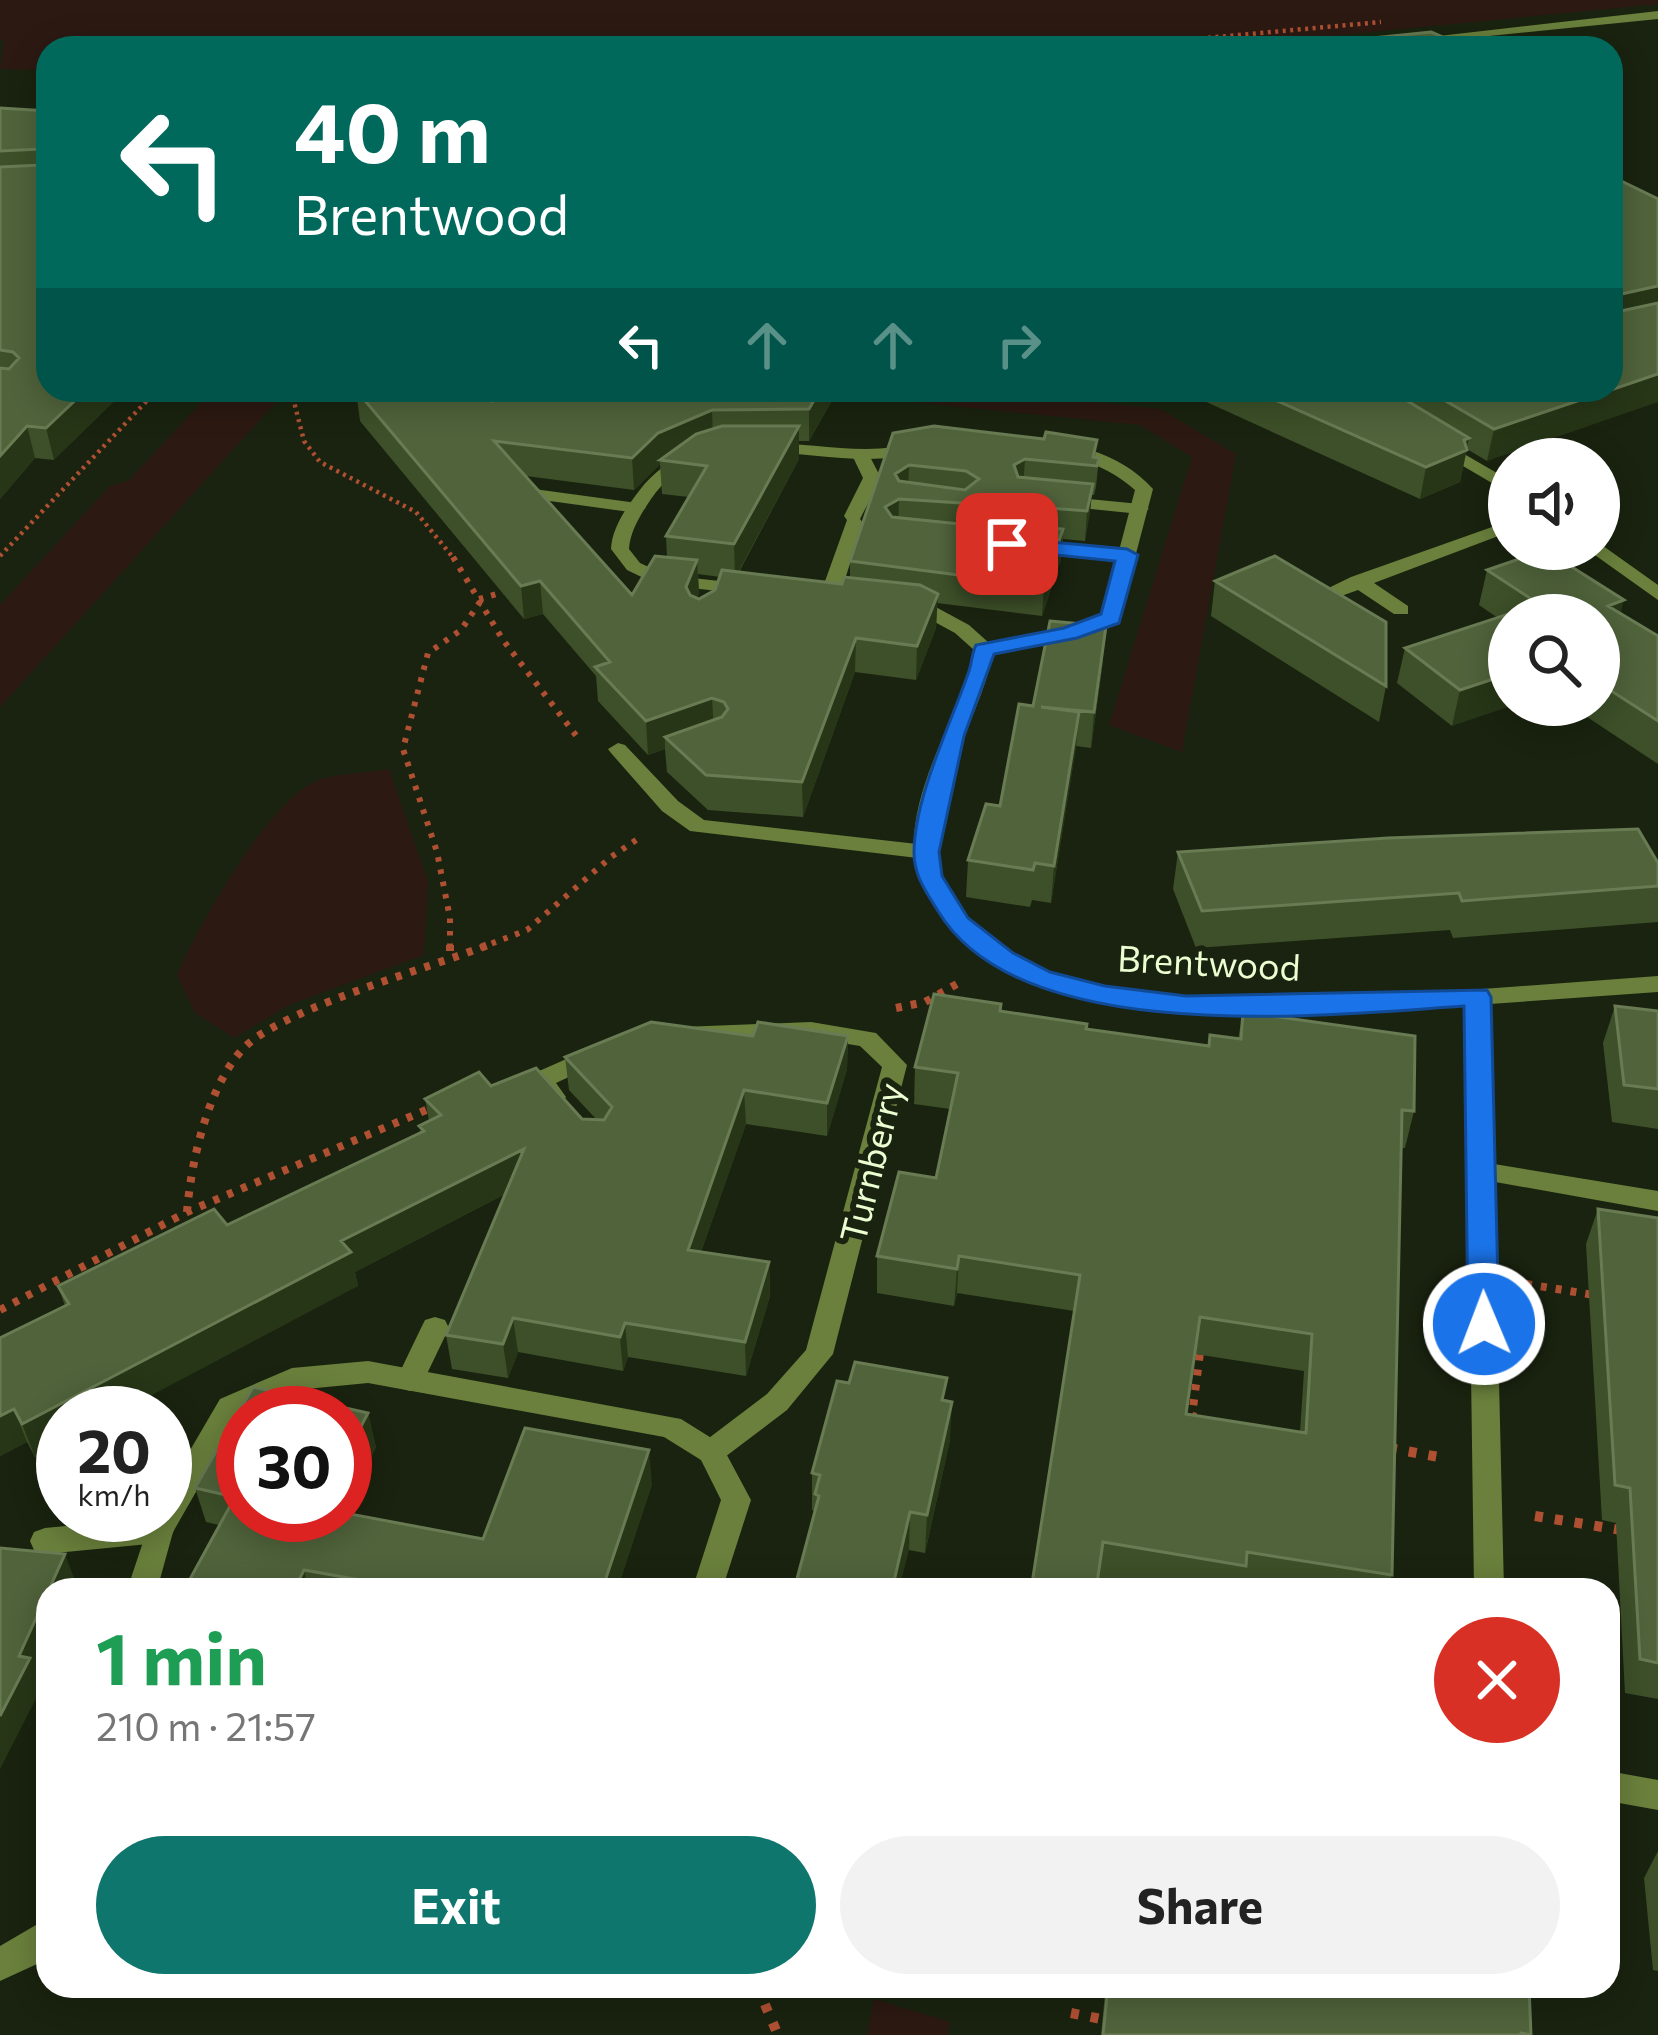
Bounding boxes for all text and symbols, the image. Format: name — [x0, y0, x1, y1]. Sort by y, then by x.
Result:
text: 40 m — [294, 78, 491, 180]
icon: left — [96, 84, 252, 240]
text: Brentwood — [294, 180, 569, 246]
icon: left — [608, 312, 674, 378]
icon: ahead — [734, 312, 800, 378]
icon: ahead — [860, 312, 926, 378]
icon: right — [986, 312, 1052, 378]
map controls — [1488, 438, 1620, 726]
button: sound — [1488, 438, 1620, 570]
pin — [956, 493, 1058, 595]
icon: arrive — [974, 511, 1040, 577]
button: search — [1488, 594, 1620, 726]
street label: Brentwood — [1116, 934, 1302, 988]
street label: Turnberry — [829, 1078, 911, 1246]
position arrow — [1421, 1261, 1547, 1387]
speed limit sign: 30 — [216, 1386, 372, 1542]
text: 20 — [77, 1412, 151, 1485]
text: km/h — [78, 1475, 150, 1512]
text: 1 min — [96, 1612, 267, 1700]
button: close — [1434, 1617, 1560, 1743]
text: 210 m · 21:57 — [96, 1701, 316, 1749]
button: Exit — [96, 1836, 816, 1974]
button: Share — [840, 1836, 1560, 1974]

